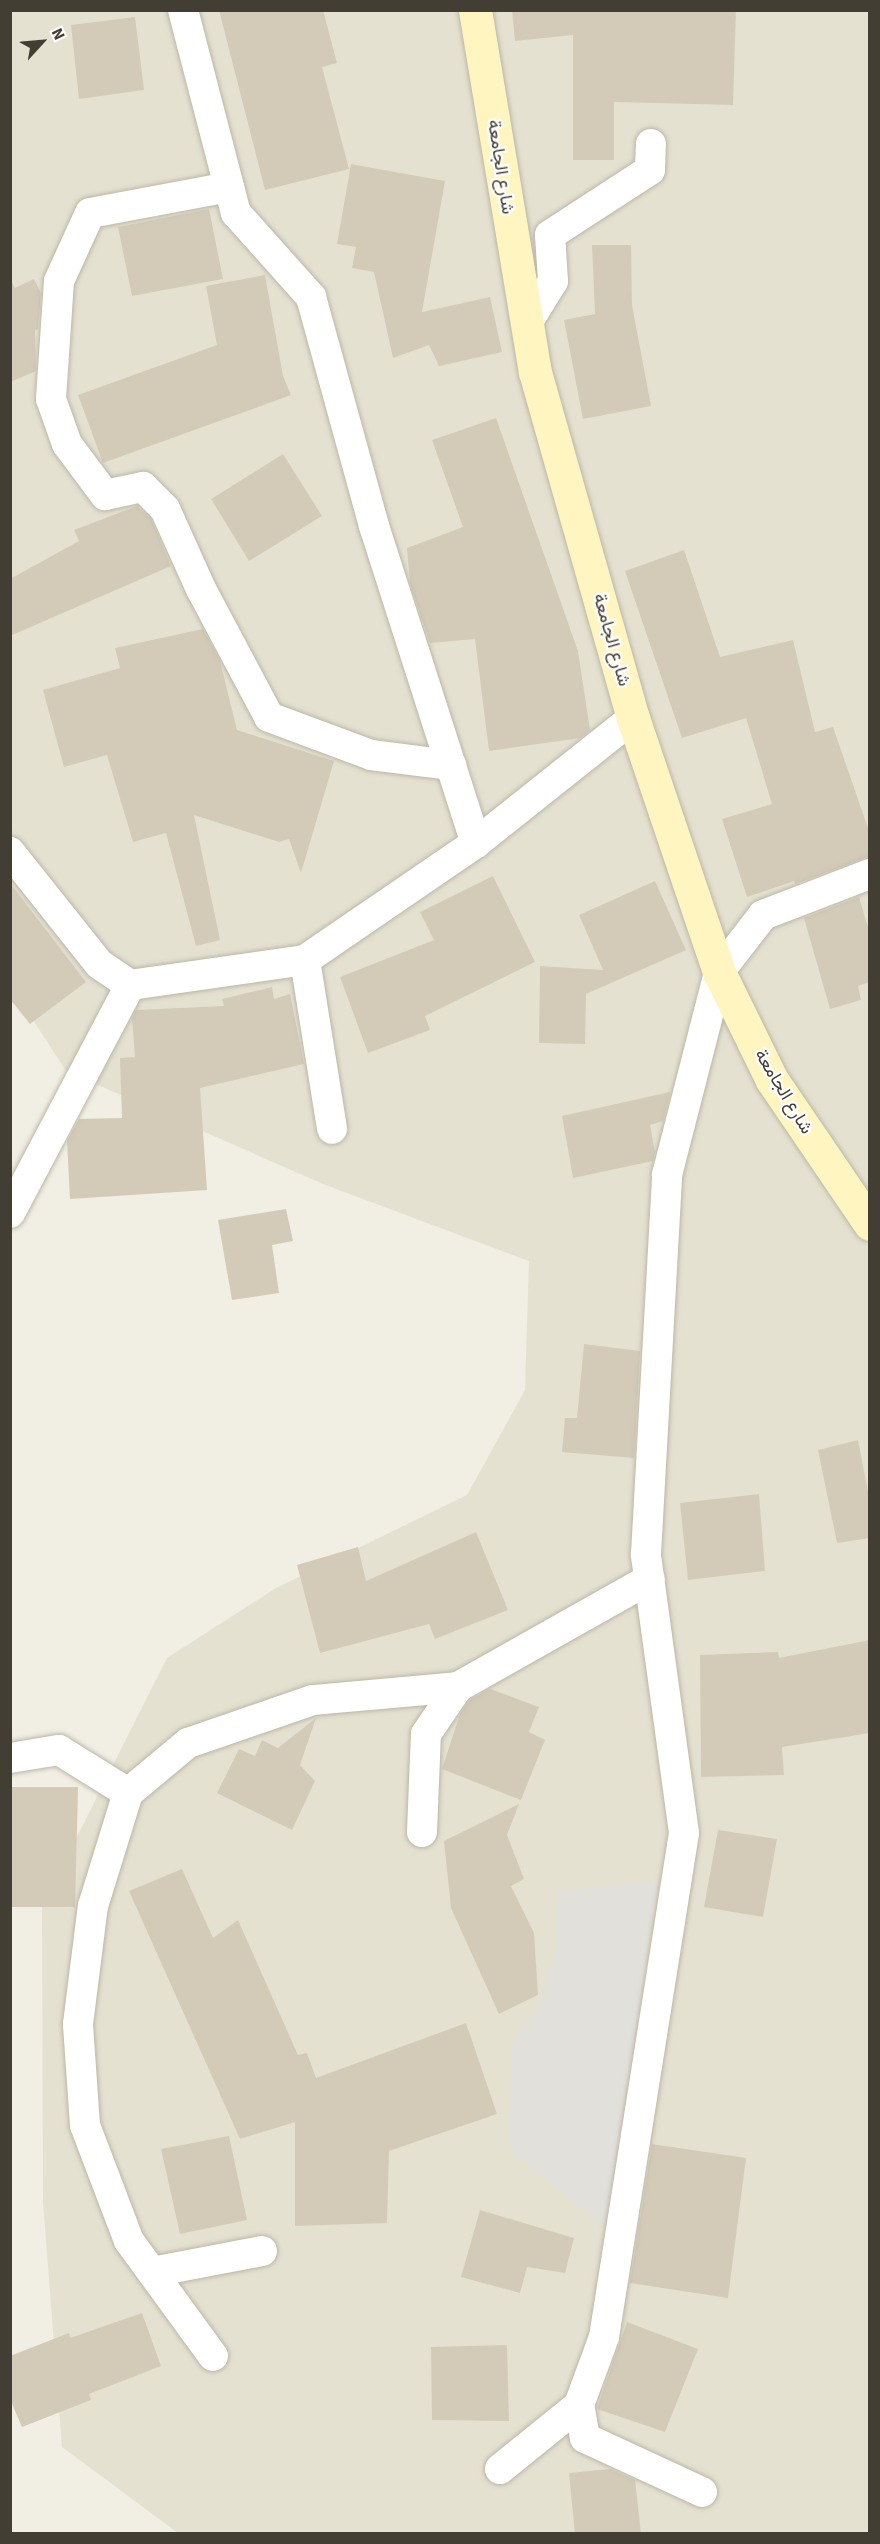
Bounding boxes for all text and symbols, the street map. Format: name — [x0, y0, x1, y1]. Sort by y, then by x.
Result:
north arrow — [12, 12, 72, 72]
text: N — [46, 24, 70, 44]
street label: شارع الجامعة — [482, 118, 518, 216]
street label: شارع الجامعة — [587, 591, 635, 689]
street label: شارع الجامعة — [749, 1046, 817, 1138]

